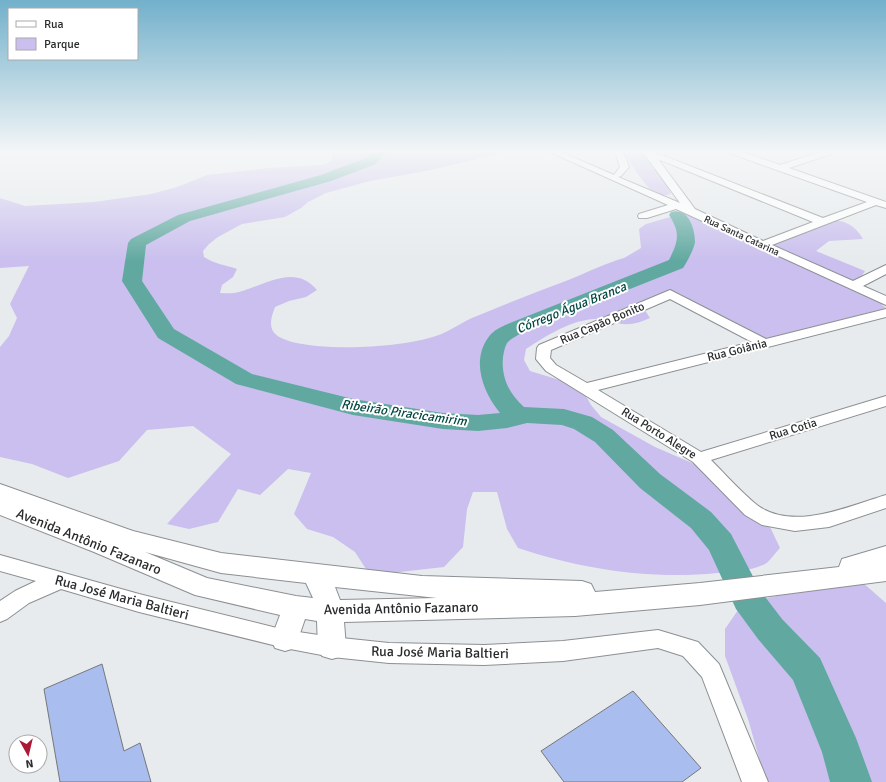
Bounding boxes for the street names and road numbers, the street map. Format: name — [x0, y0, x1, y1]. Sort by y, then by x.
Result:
street label: Rua Santa Catarina — [702, 213, 781, 259]
street label: Rua Capão Bonito — [558, 299, 647, 348]
street label: Rua Goiânia — [706, 336, 769, 365]
street label: Rua Porto Alegre — [618, 404, 699, 463]
street label: Rua Cotia — [767, 415, 819, 444]
street label: Avenida Antônio Fazanaro — [14, 505, 164, 578]
street label: Rua José Maria Baltieri — [53, 571, 191, 624]
street label: Avenida Antônio Fazanaro — [323, 599, 479, 618]
street label: Rua José Maria Baltieri — [371, 643, 509, 662]

